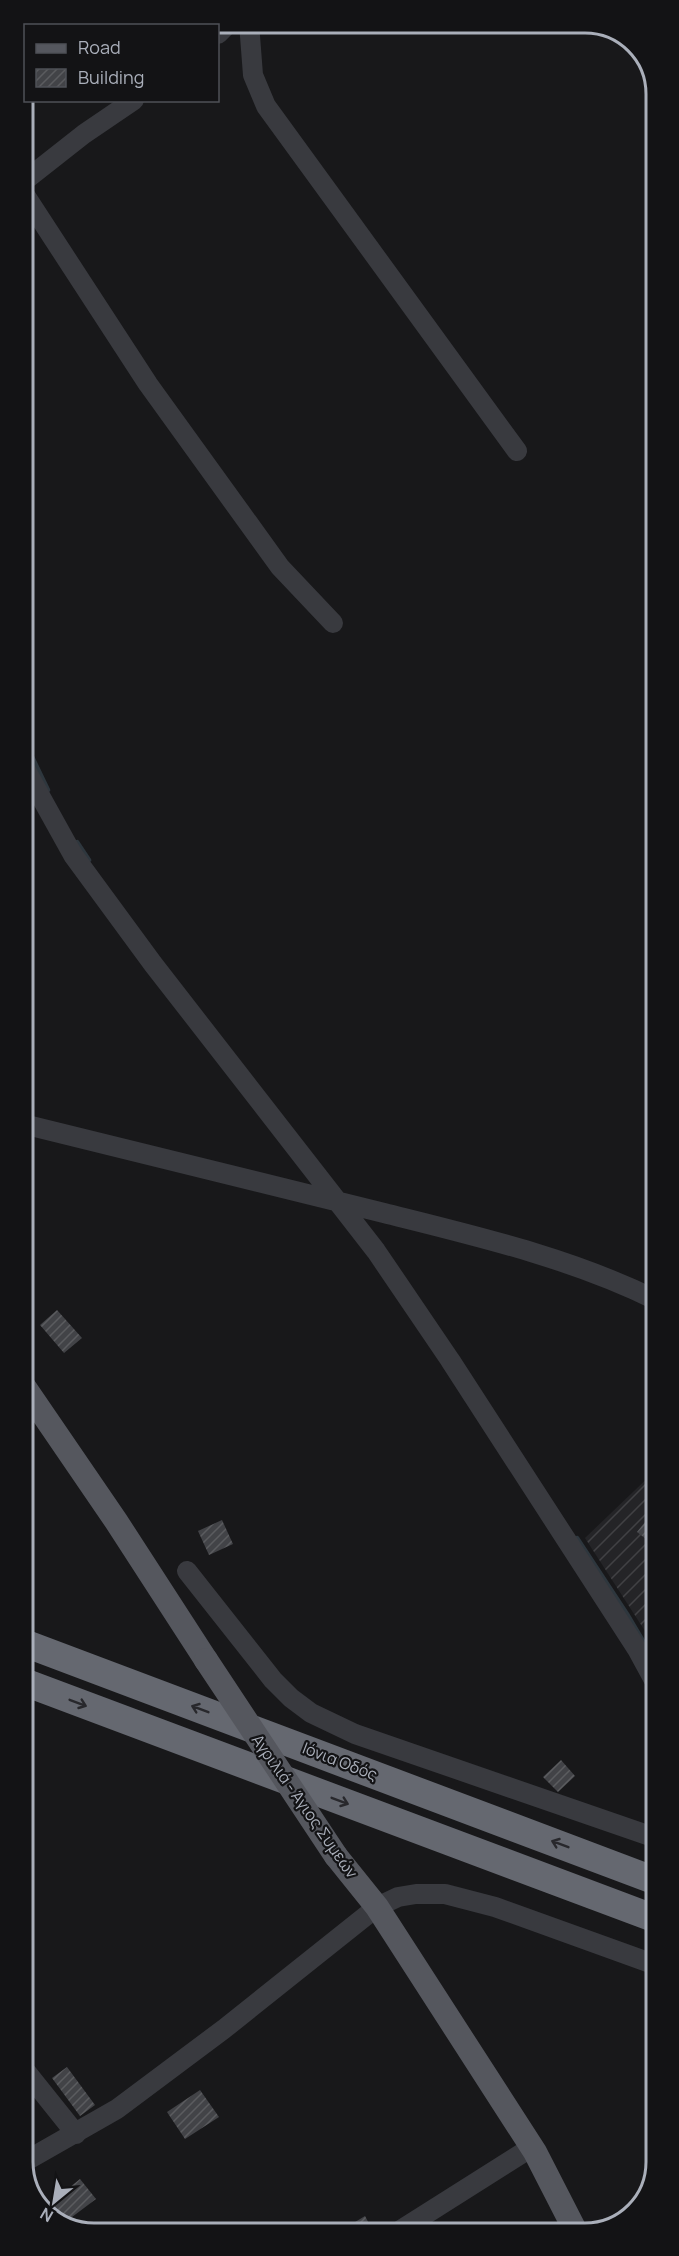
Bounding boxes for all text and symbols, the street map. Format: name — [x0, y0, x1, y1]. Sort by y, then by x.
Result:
legend — [24, 24, 219, 102]
text: Road — [78, 35, 121, 59]
text: Building — [78, 65, 144, 89]
one-way arrow — [69, 1698, 87, 1709]
one-way arrow — [192, 1703, 210, 1714]
street label: Αγριλιά - Άγιος Συμεών — [247, 1730, 363, 1882]
street label: Ιόνια Οδός — [299, 1737, 381, 1785]
one-way arrow — [330, 1796, 348, 1807]
one-way arrow — [551, 1838, 570, 1849]
north arrow — [24, 2172, 84, 2232]
text: N — [36, 2203, 57, 2227]

